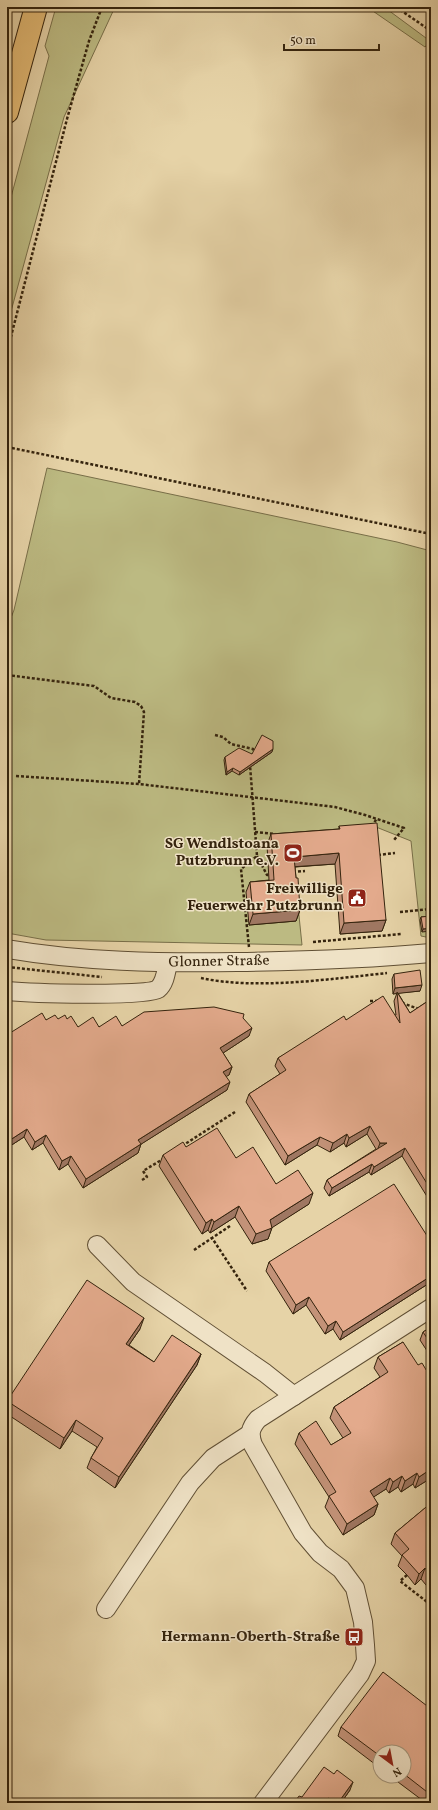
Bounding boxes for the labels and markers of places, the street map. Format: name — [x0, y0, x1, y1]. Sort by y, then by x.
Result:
place label: SG Wendlstoana Putzbrunn e.V. — [165, 834, 279, 872]
sports icon: SG Wendlstoana Putzbrunn e.V. — [282, 842, 304, 864]
place label: Freiwillige Feuerwehr Putzbrunn — [187, 879, 343, 917]
public building icon: Freiwillige Feuerwehr Putzbrunn — [346, 887, 368, 909]
bus stop icon: Hermann-Oberth-Straße — [343, 1626, 365, 1648]
place label: Hermann-Oberth-Straße — [161, 1627, 340, 1648]

